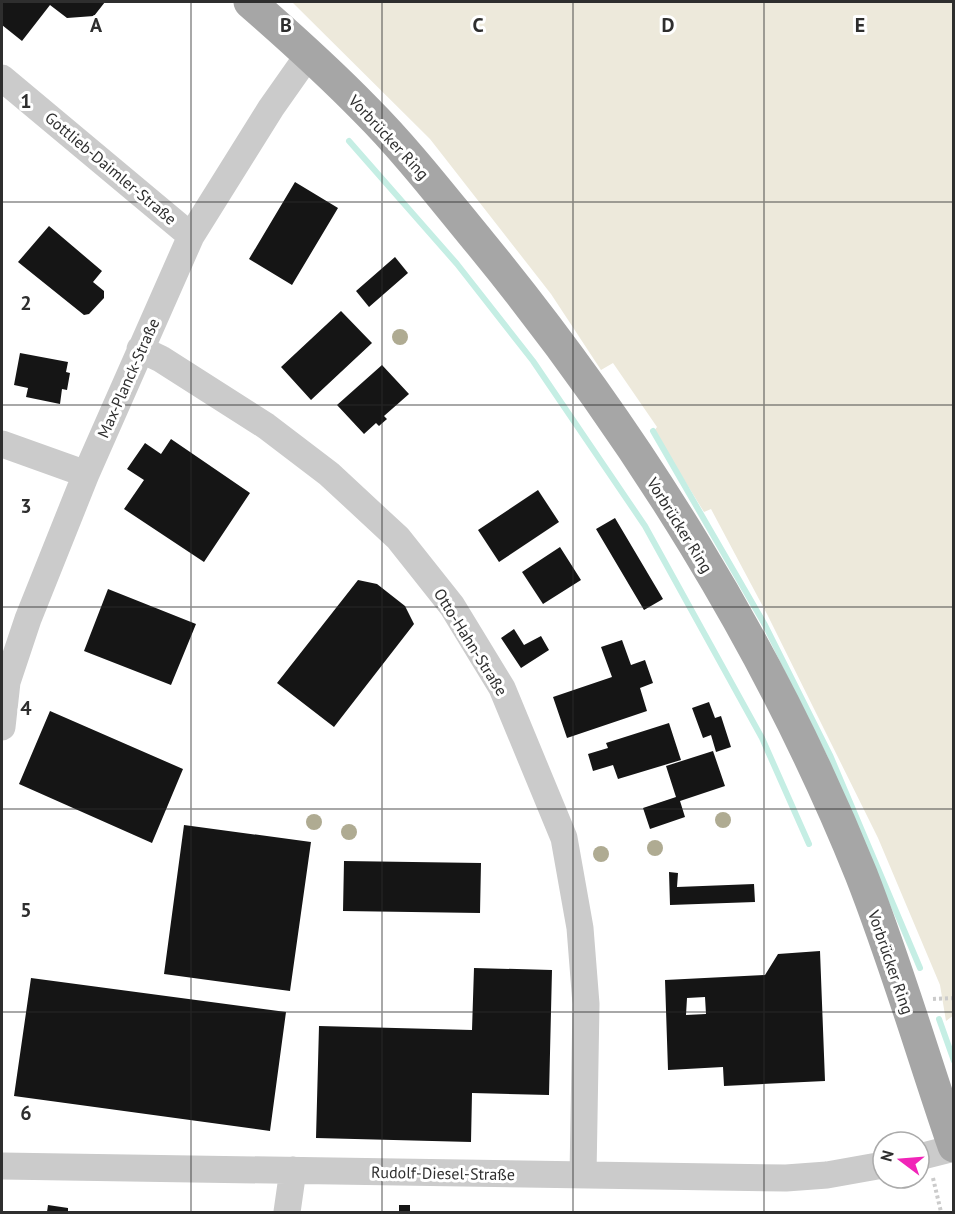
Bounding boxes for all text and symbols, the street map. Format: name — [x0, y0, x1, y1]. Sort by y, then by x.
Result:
text: A — [90, 12, 103, 38]
text: B — [280, 12, 292, 38]
text: C — [472, 12, 484, 38]
text: D — [662, 12, 675, 38]
text: E — [855, 12, 865, 38]
text: 1 — [20, 88, 32, 114]
street label: Vorbrücker Ring — [344, 90, 433, 184]
street label: Gottlieb-Daimler-Straße — [41, 107, 181, 229]
text: 2 — [20, 290, 32, 316]
street label: Max-Planck-Straße — [93, 315, 163, 441]
street label: Vorbrücker Ring — [642, 473, 717, 576]
text: 3 — [20, 493, 32, 519]
street label: Otto-Hahn-Straße — [430, 585, 512, 699]
text: 4 — [20, 695, 32, 721]
text: 5 — [20, 897, 32, 923]
street label: Vorbrücker Ring — [864, 906, 918, 1017]
text: 6 — [20, 1100, 32, 1126]
north arrow — [871, 1130, 931, 1190]
text: N — [876, 1148, 898, 1164]
street label: Rudolf-Diesel-Straße — [371, 1162, 515, 1184]

